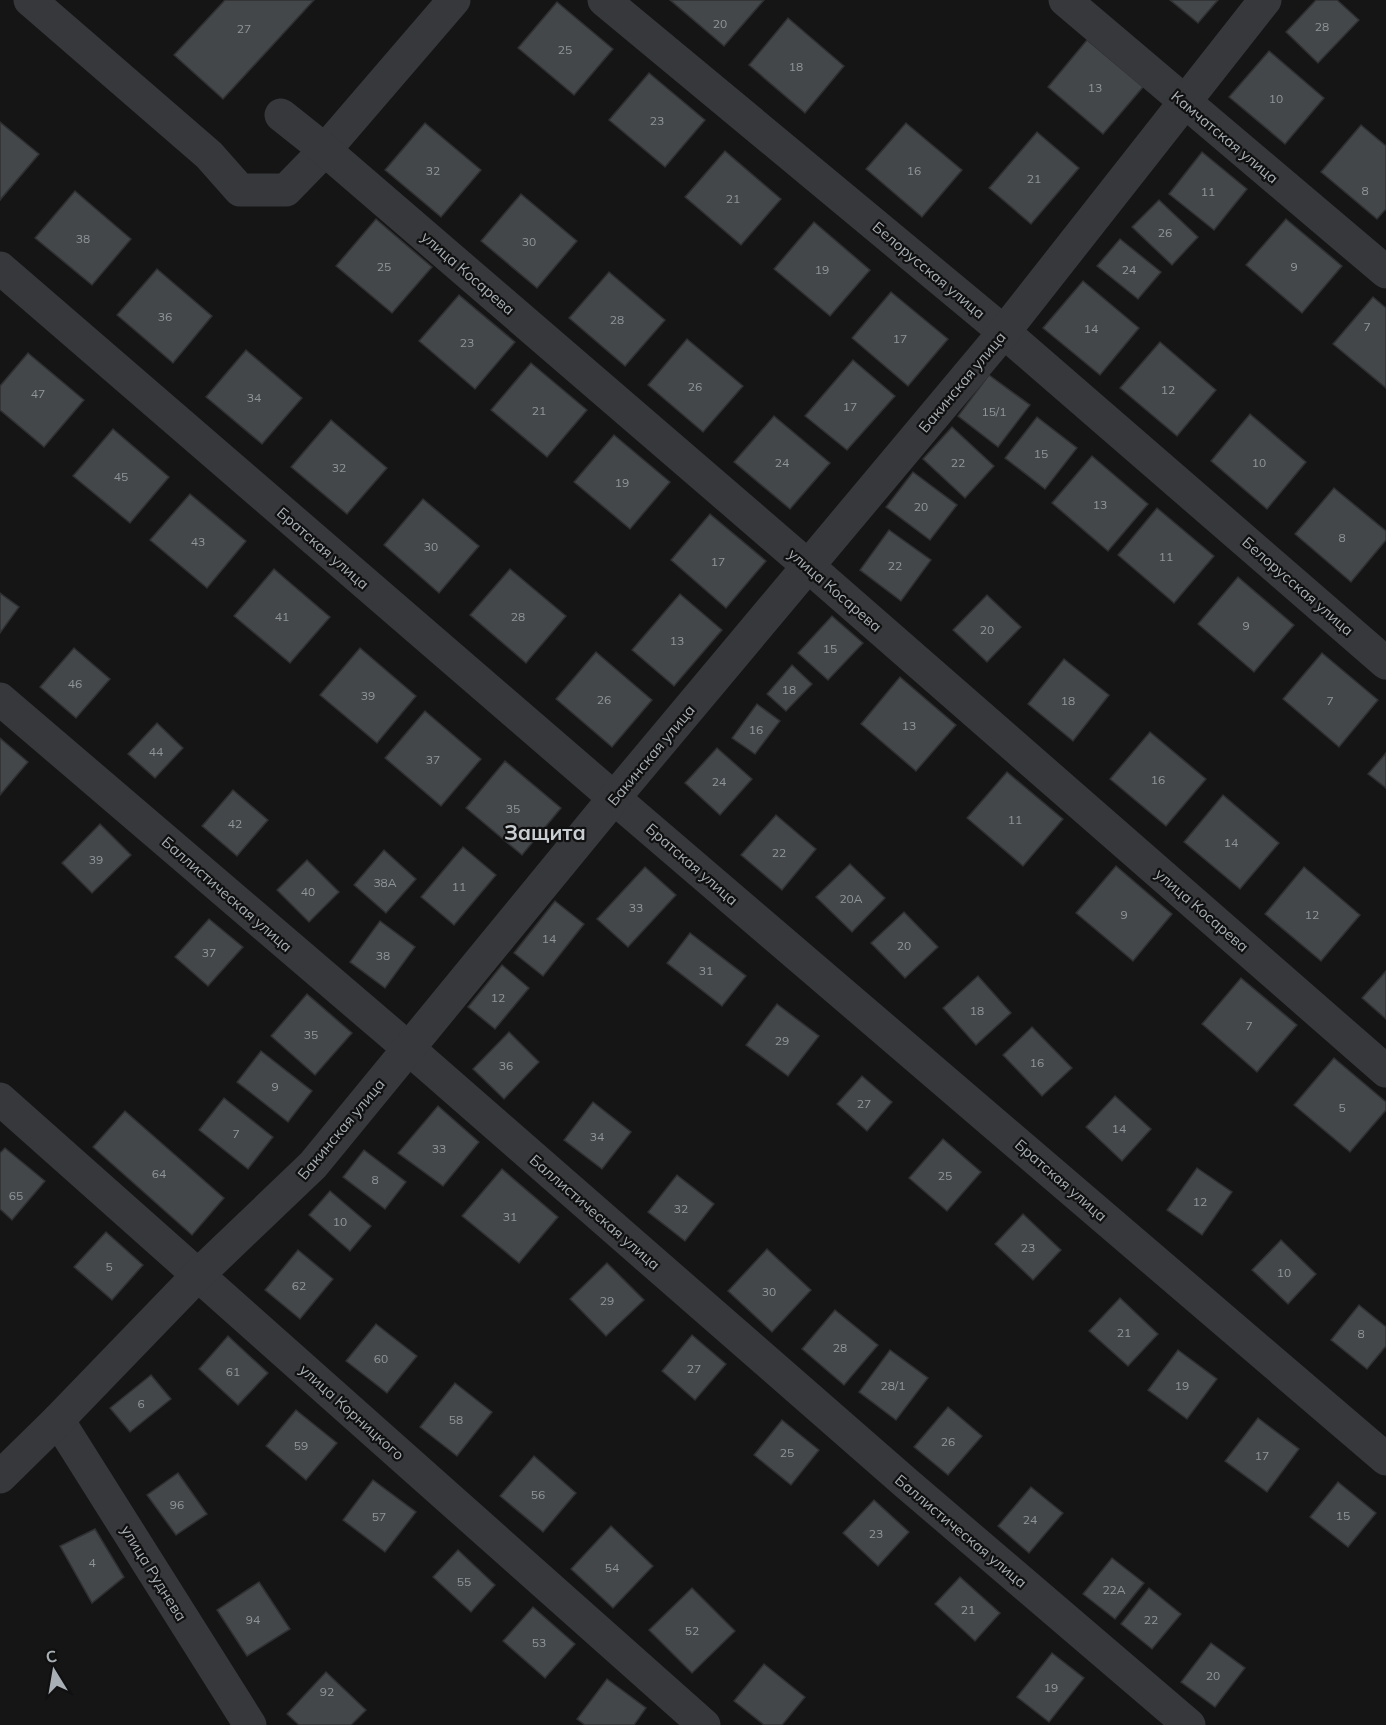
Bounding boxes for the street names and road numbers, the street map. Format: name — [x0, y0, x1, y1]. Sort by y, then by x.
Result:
street label: Камчатская улица — [1168, 87, 1282, 187]
street label: Белорусская улица — [869, 217, 989, 323]
street label: улица Косарева — [417, 227, 519, 319]
street label: Бакинская улица — [914, 328, 1010, 436]
street label: Братская улица — [273, 503, 373, 593]
street label: Белорусская улица — [1238, 532, 1358, 640]
street label: улица Косарева — [784, 544, 886, 636]
street label: Бакинская улица — [603, 701, 699, 809]
street label: Братская улица — [642, 819, 742, 909]
street label: Баллистическая улица — [158, 832, 296, 956]
street label: улица Косарева — [1151, 864, 1253, 956]
street label: Бакинская улица — [293, 1075, 389, 1183]
street label: Братская улица — [1011, 1135, 1111, 1225]
street label: Баллистическая улица — [526, 1150, 664, 1274]
street label: улица Корницкого — [296, 1360, 408, 1464]
street label: Баллистическая улица — [891, 1470, 1031, 1592]
street label: улица Руднева — [117, 1522, 191, 1624]

